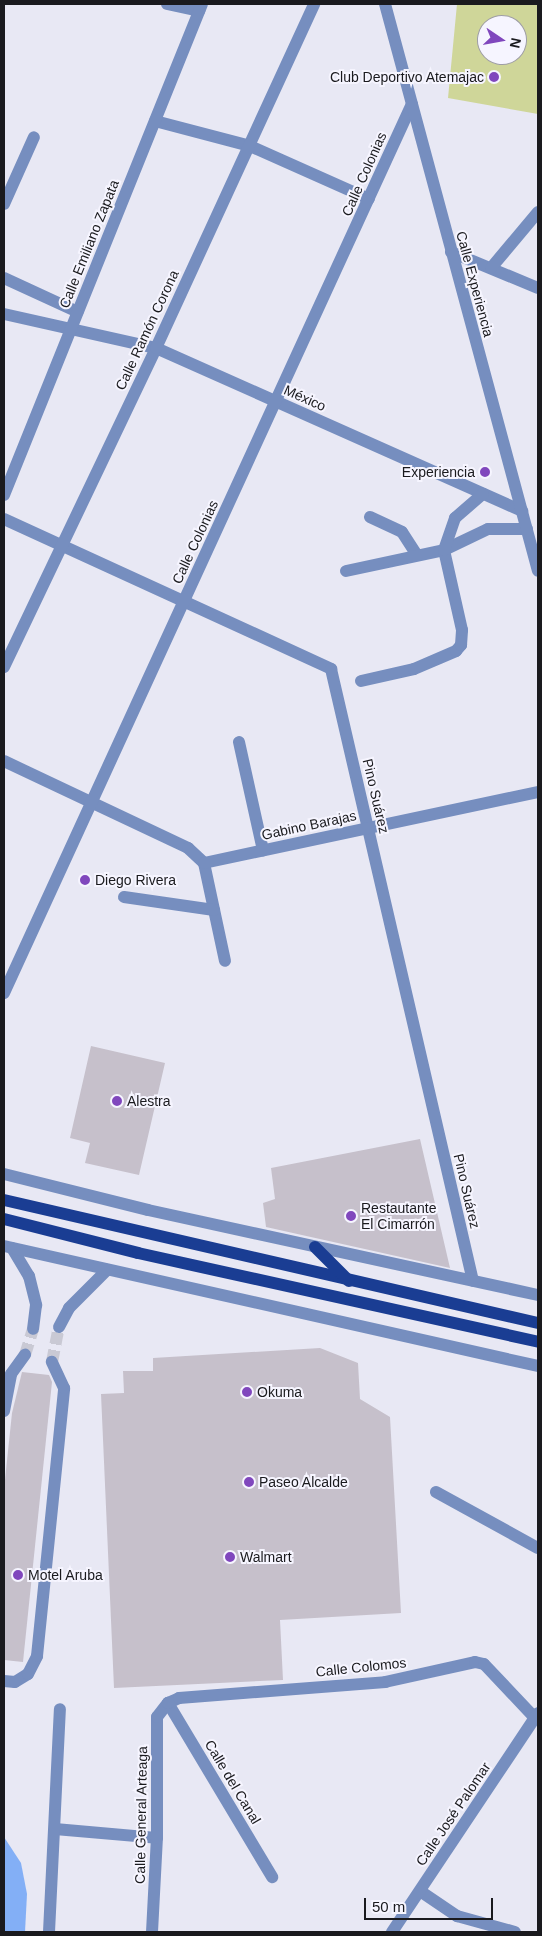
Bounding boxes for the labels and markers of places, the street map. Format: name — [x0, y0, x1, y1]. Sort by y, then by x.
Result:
place label: Club Deportivo Atemajac — [329, 69, 484, 85]
marker: Club Deportivo Atemajac — [488, 71, 500, 83]
place label: Experiencia — [402, 464, 475, 480]
marker: Experiencia — [479, 466, 491, 478]
place label: Diego Rivera — [95, 872, 176, 888]
marker: Diego Rivera — [79, 874, 91, 886]
place label: Alestra — [127, 1093, 171, 1109]
marker: Alestra — [111, 1095, 123, 1107]
place label: Restautante El Cimarrón — [361, 1200, 436, 1232]
marker: Restautante El Cimarrón — [345, 1210, 357, 1222]
place label: Okuma — [257, 1384, 302, 1400]
marker: Okuma — [241, 1386, 253, 1398]
place label: Paseo Alcalde — [259, 1474, 349, 1490]
marker: Paseo Alcalde — [243, 1476, 255, 1488]
place label: Walmart — [240, 1549, 292, 1565]
marker: Walmart — [224, 1551, 236, 1563]
place label: Motel Aruba — [28, 1567, 103, 1583]
marker: Motel Aruba — [12, 1569, 24, 1581]

